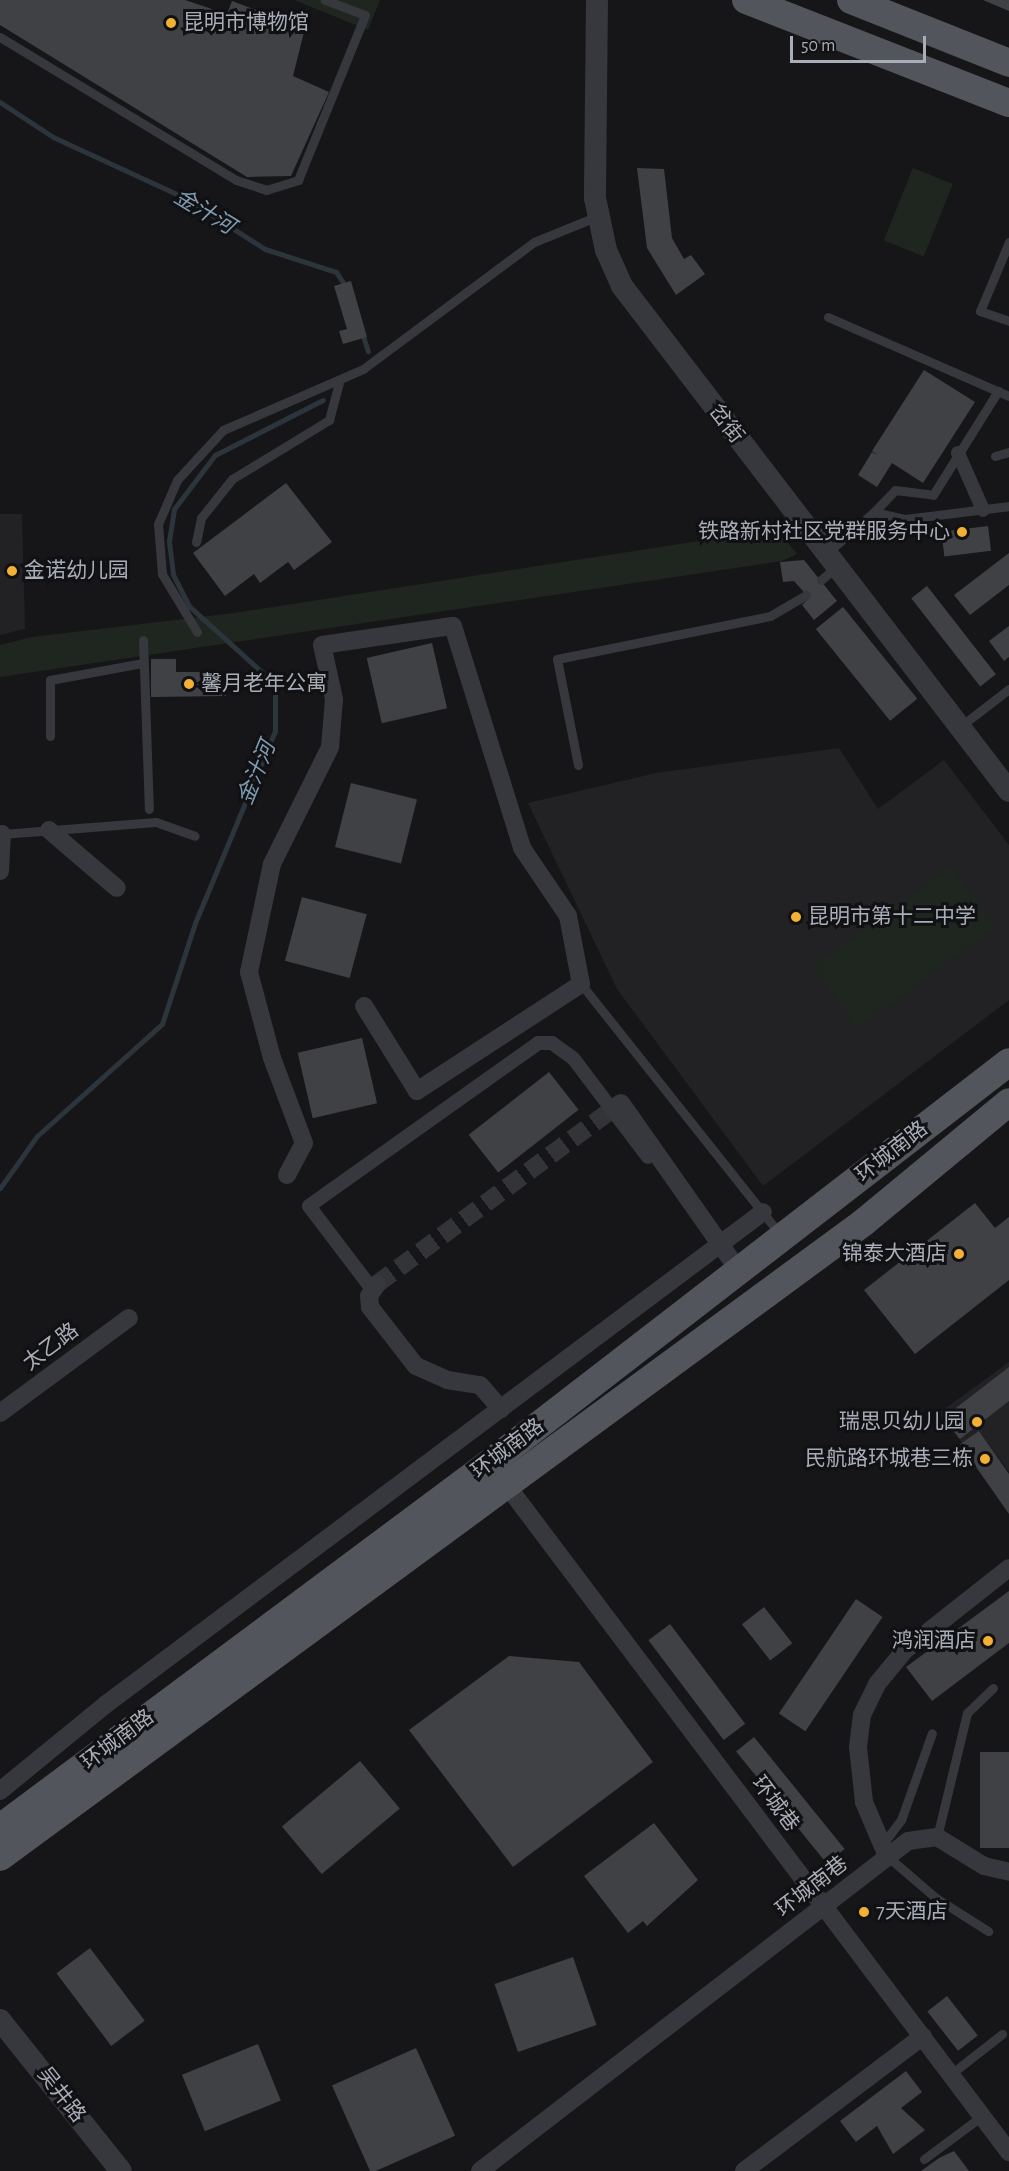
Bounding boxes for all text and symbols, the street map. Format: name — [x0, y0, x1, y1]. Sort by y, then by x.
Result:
place label: 昆明市博物馆 — [183, 10, 309, 36]
marker: 昆明市博物馆 — [164, 16, 178, 30]
scale bar — [793, 24, 930, 62]
text: 50 m — [801, 37, 835, 55]
water label: 金汁河 — [169, 184, 239, 240]
street label: 岔街 — [703, 400, 749, 448]
place label: 铁路新村社区党群服务中心 — [698, 519, 950, 545]
marker: 铁路新村社区党群服务中心 — [955, 525, 969, 539]
place label: 金诺幼儿园 — [24, 558, 129, 584]
marker: 金诺幼儿园 — [5, 564, 19, 578]
place label: 馨月老年公寓 — [201, 671, 327, 697]
marker: 馨月老年公寓 — [182, 677, 196, 691]
water label: 金汁河 — [232, 737, 282, 809]
place label: 昆明市第十二中学 — [808, 904, 976, 930]
marker: 昆明市第十二中学 — [789, 910, 803, 924]
street label: 环城南路 — [851, 1116, 933, 1188]
place label: 锦泰大酒店 — [842, 1241, 947, 1267]
marker: 锦泰大酒店 — [952, 1247, 966, 1261]
street label: 太乙路 — [18, 1318, 84, 1376]
place label: 瑞思贝幼儿园 — [839, 1409, 965, 1435]
street label: 环城南路 — [467, 1414, 549, 1484]
marker: 瑞思贝幼儿园 — [970, 1415, 984, 1429]
place label: 民航路环城巷三栋 — [805, 1446, 973, 1472]
marker: 民航路环城巷三栋 — [978, 1452, 992, 1466]
place label: 鸿润酒店 — [892, 1628, 976, 1654]
marker: 鸿润酒店 — [981, 1634, 995, 1648]
street label: 环城南路 — [77, 1705, 159, 1775]
street label: 环城巷 — [746, 1771, 804, 1837]
street label: 环城南巷 — [771, 1851, 853, 1923]
place label: 7天酒店 — [876, 1899, 948, 1925]
marker: 7天酒店 — [857, 1905, 871, 1919]
street label: 吴井路 — [32, 2062, 90, 2128]

